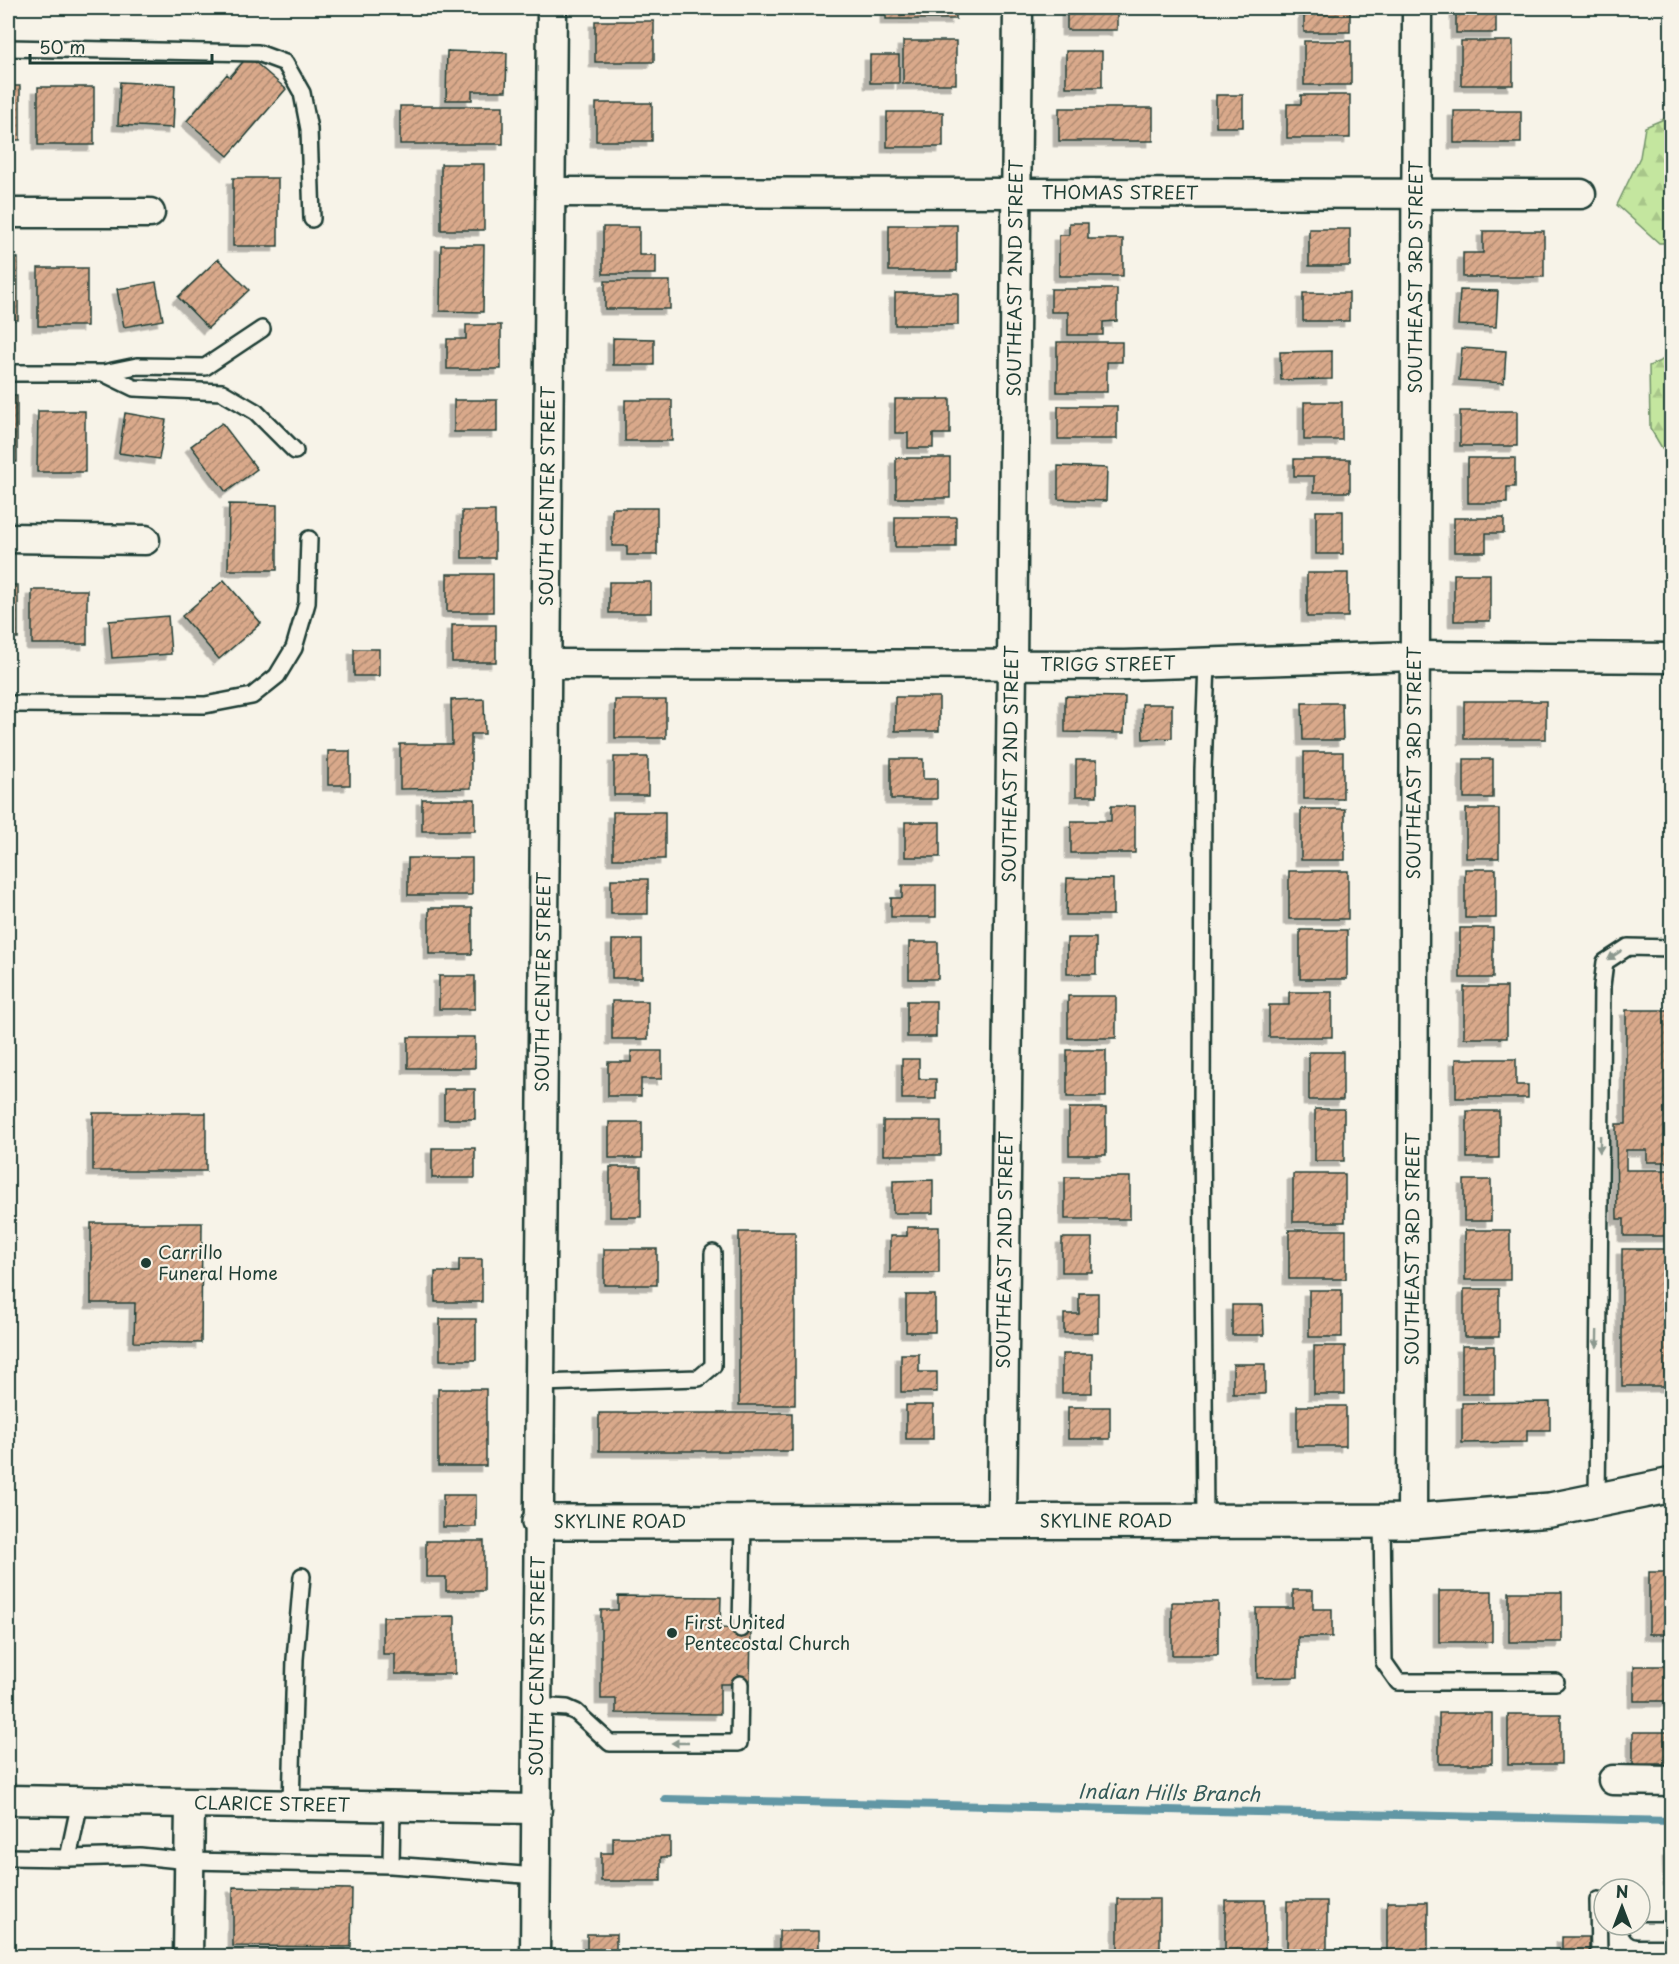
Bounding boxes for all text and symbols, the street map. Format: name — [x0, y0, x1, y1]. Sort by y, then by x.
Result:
scale bar — [30, 27, 212, 65]
text: 50 m — [39, 33, 86, 60]
street label: SOUTHEAST 2ND STREET — [999, 159, 1029, 397]
street label: SOUTHEAST 3RD STREET — [1401, 160, 1428, 394]
street label: THOMAS STREET — [1042, 178, 1199, 205]
street label: SOUTH CENTER STREET — [532, 385, 561, 606]
street label: SOUTHEAST 2ND STREET — [994, 645, 1024, 883]
street label: SOUTHEAST 3RD STREET — [1399, 646, 1427, 880]
street label: TRIGG STREET — [1040, 648, 1177, 677]
street label: SOUTH CENTER STREET — [528, 871, 556, 1092]
one-way arrow — [1607, 950, 1624, 961]
street label: SOUTHEAST 2ND STREET — [989, 1130, 1019, 1369]
street label: SOUTHEAST 3RD STREET — [1398, 1132, 1425, 1366]
one-way arrow — [1595, 1135, 1605, 1154]
place label: Carrillo Funeral Home — [158, 1238, 278, 1286]
marker: Carrillo Funeral Home — [139, 1256, 153, 1270]
one-way arrow — [1593, 1330, 1602, 1349]
street label: SKYLINE ROAD — [1040, 1506, 1172, 1533]
street label: SKYLINE ROAD — [554, 1507, 686, 1534]
street label: SOUTH CENTER STREET — [522, 1555, 550, 1776]
place label: First United Pentecostal Church — [684, 1608, 850, 1656]
marker: First United Pentecostal Church — [665, 1626, 679, 1640]
one-way arrow — [671, 1738, 690, 1748]
water label: Indian Hills Branch — [1078, 1775, 1261, 1809]
street label: CLARICE STREET — [194, 1788, 351, 1818]
north arrow — [1592, 1877, 1652, 1937]
text: N — [1616, 1879, 1628, 1903]

